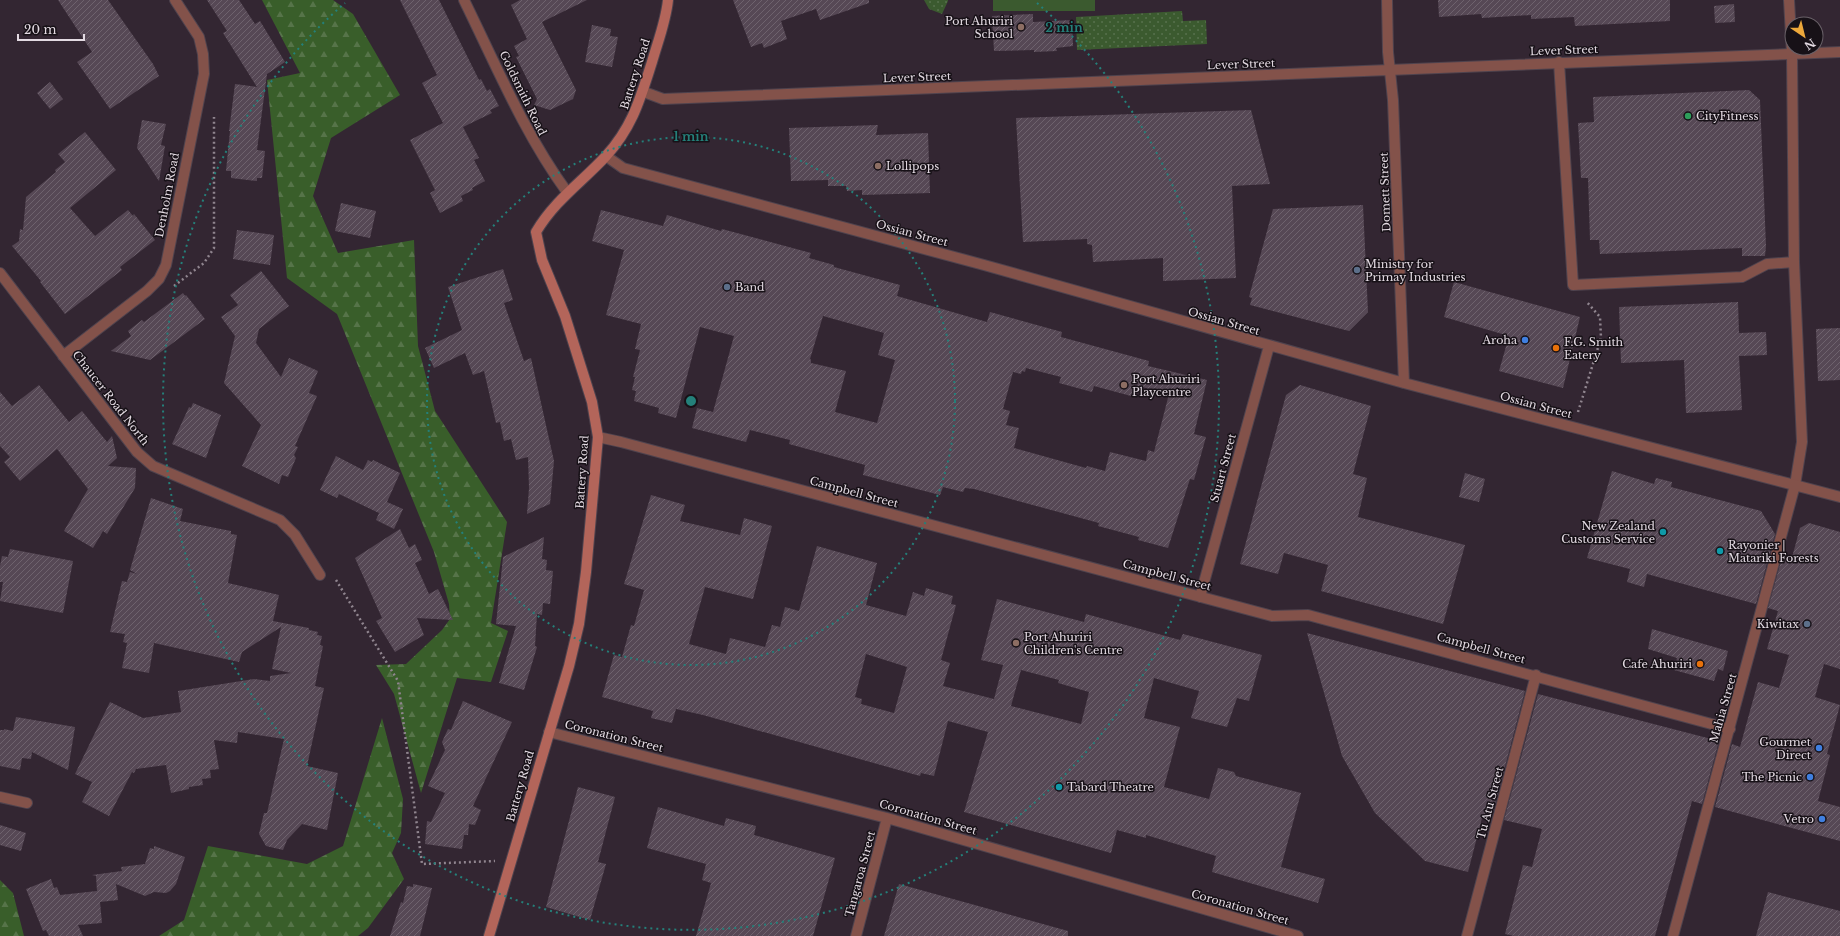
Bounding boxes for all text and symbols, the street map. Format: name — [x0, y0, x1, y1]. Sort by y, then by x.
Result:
place label: Port Ahuriri School — [945, 14, 1013, 41]
scale bar — [18, 16, 84, 42]
north arrow — [1784, 16, 1824, 56]
text: 2 min — [1045, 20, 1083, 35]
text: 20 m — [24, 22, 56, 37]
marker: Port Ahuriri School — [1016, 22, 1026, 32]
text: N — [1801, 35, 1818, 53]
street label: Battery Road — [617, 36, 653, 111]
street label: Lever Street — [1530, 42, 1599, 58]
street label: Goldsmith Road — [496, 48, 550, 138]
street label: Lever Street — [1207, 56, 1276, 72]
street label: Lever Street — [883, 69, 952, 85]
place label: CityFitness — [1696, 109, 1759, 123]
marker: CityFitness — [1683, 111, 1693, 121]
text: 1 min — [674, 129, 709, 144]
street label: Denholm Road — [152, 151, 182, 239]
street label: Domett Street — [1377, 151, 1393, 232]
place label: Lollipops — [886, 159, 939, 173]
marker: Lollipops — [873, 161, 883, 171]
street label: Ossian Street — [874, 217, 950, 250]
place label: Ministry for Primay Industries — [1365, 257, 1465, 284]
marker: Ministry for Primay Industries — [1352, 265, 1362, 275]
place label: Band — [735, 280, 765, 294]
marker: Band — [722, 282, 732, 292]
street label: Ossian Street — [1187, 304, 1262, 338]
place label: Aroha — [1482, 333, 1518, 347]
marker: Aroha — [1520, 335, 1530, 345]
place label: F.G. Smith Eatery — [1564, 335, 1624, 362]
marker: F.G. Smith Eatery — [1551, 343, 1561, 353]
street label: Chaucer Road North — [70, 348, 153, 448]
place label: Port Ahuriri Playcentre — [1132, 372, 1200, 399]
marker: Port Ahuriri Playcentre — [1119, 380, 1129, 390]
street label: Ossian Street — [1498, 389, 1574, 422]
centre of rings — [684, 394, 698, 408]
street label: Stuart Street — [1207, 431, 1239, 504]
street label: Battery Road — [572, 434, 592, 509]
street label: Campbell Street — [808, 473, 901, 511]
place label: New Zealand Customs Service — [1561, 519, 1656, 546]
marker: New Zealand Customs Service — [1658, 527, 1668, 537]
place label: Rayonier | Matariki Forests — [1728, 538, 1819, 565]
marker: Rayonier | Matariki Forests — [1715, 546, 1725, 556]
street label: Campbell Street — [1121, 556, 1214, 594]
place label: Kiwitax — [1757, 617, 1799, 631]
marker: Kiwitax — [1802, 619, 1812, 629]
street label: Campbell Street — [1435, 629, 1528, 667]
place label: Port Ahuriri Children's Centre — [1024, 630, 1123, 657]
marker: Port Ahuriri Children's Centre — [1011, 638, 1021, 648]
place label: Cafe Ahuriri — [1622, 657, 1692, 671]
marker: Cafe Ahuriri — [1695, 659, 1705, 669]
street label: Mahia Street — [1706, 671, 1740, 744]
street label: Coronation Street — [563, 717, 665, 755]
place label: Gourmet Direct — [1759, 735, 1812, 762]
marker: Gourmet Direct — [1814, 743, 1824, 753]
street label: Battery Road — [503, 748, 537, 823]
street label: Tu Atu Street — [1474, 764, 1507, 841]
place label: The Picnic — [1742, 770, 1802, 784]
marker: The Picnic — [1805, 772, 1815, 782]
place label: Tabard Theatre — [1067, 780, 1154, 794]
marker: Tabard Theatre — [1054, 782, 1064, 792]
street label: Coronation Street — [878, 796, 979, 838]
place label: Vetro — [1783, 812, 1814, 826]
marker: Vetro — [1817, 814, 1827, 824]
street label: Tangaroa Street — [842, 829, 878, 919]
street label: Coronation Street — [1190, 886, 1291, 928]

